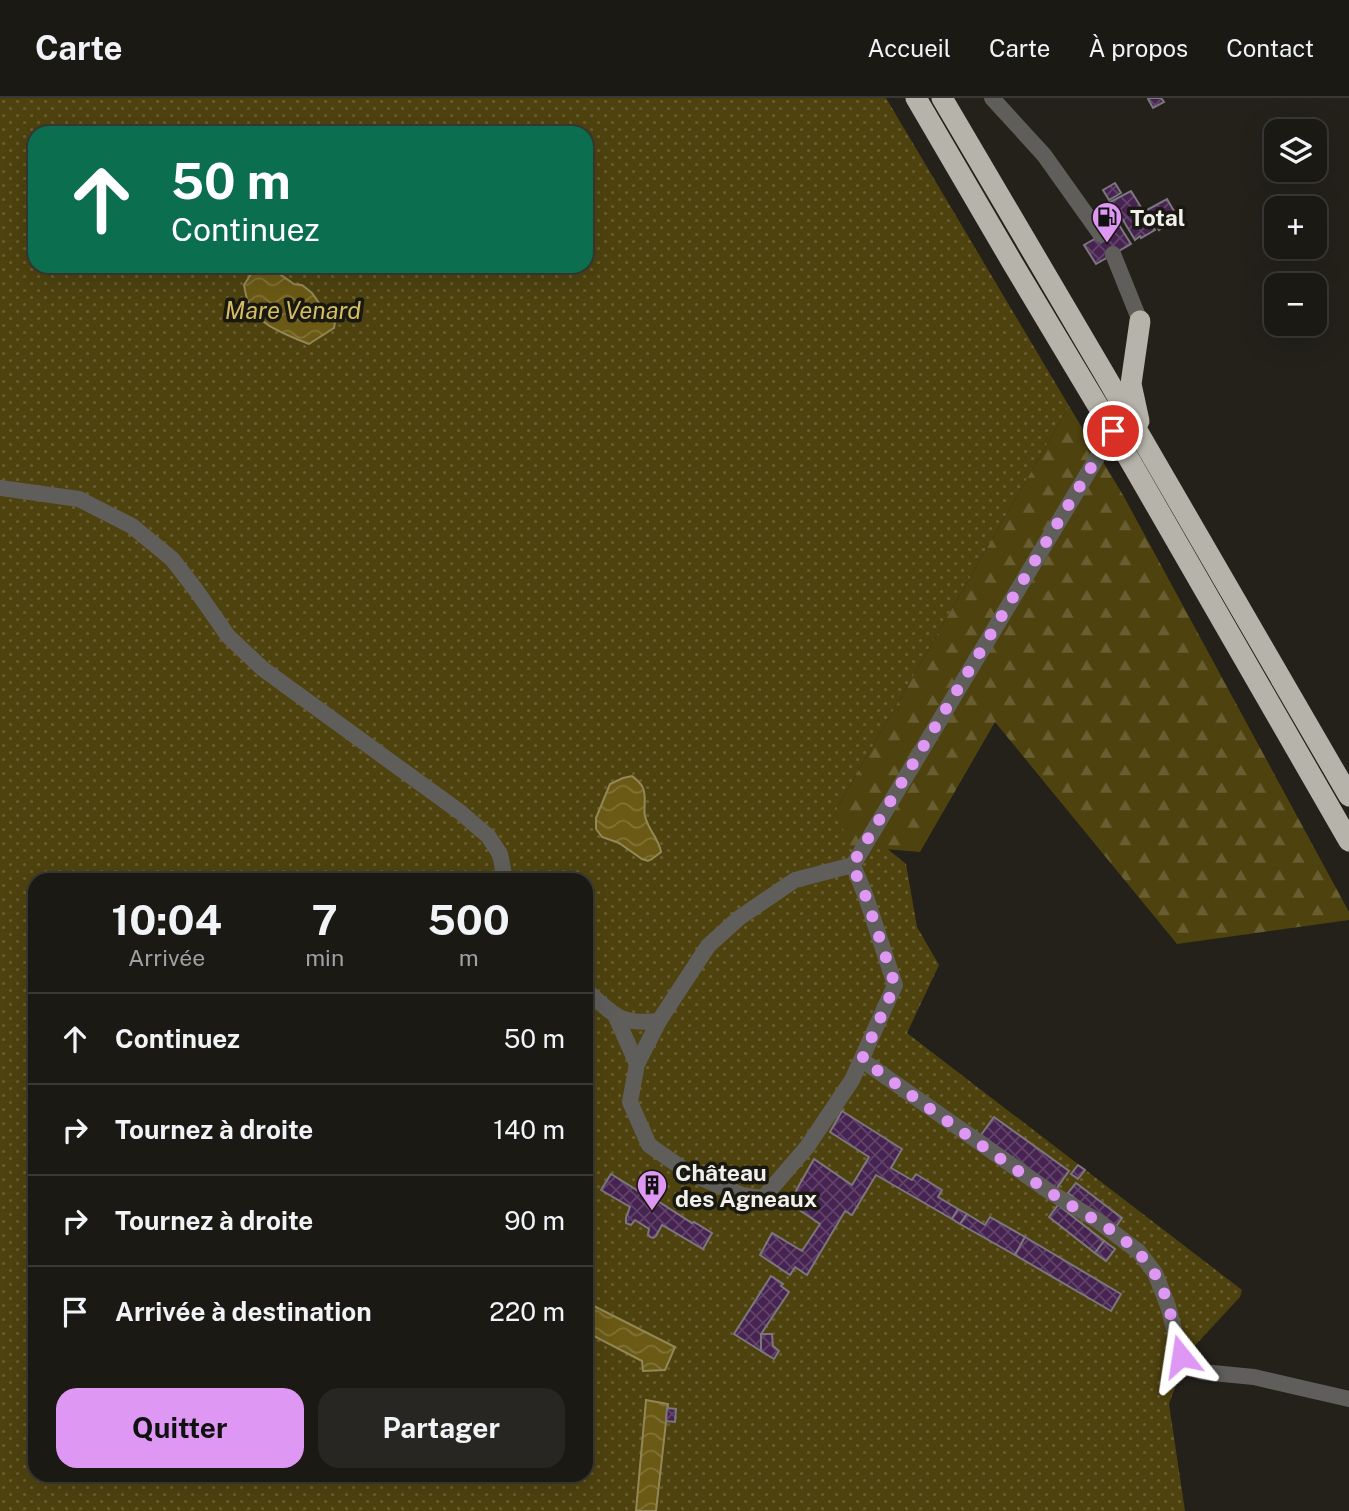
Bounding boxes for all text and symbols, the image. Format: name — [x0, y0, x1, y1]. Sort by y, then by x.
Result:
text: Carte — [35, 29, 123, 67]
text: Accueil — [868, 34, 951, 62]
text: Carte — [989, 34, 1050, 62]
text: À propos — [1088, 34, 1188, 62]
text: Contact — [1226, 34, 1314, 62]
map controls — [1264, 119, 1327, 336]
button: layers — [1264, 119, 1327, 182]
text: 50 m — [171, 152, 291, 210]
icon: ahead — [56, 154, 147, 245]
button: + — [1264, 196, 1327, 259]
fuel station icon: Total — [1090, 200, 1124, 244]
place label: Total — [1130, 204, 1185, 231]
text: Continuez — [171, 211, 320, 248]
button: − — [1264, 273, 1327, 336]
water label: Mare Venard — [225, 296, 361, 324]
pin — [1083, 401, 1143, 461]
icon: arrive — [1094, 412, 1132, 450]
text: 10:04 — [111, 895, 222, 944]
text: 7 — [312, 895, 338, 944]
text: 500 — [427, 895, 510, 944]
text: Arrivée — [128, 944, 205, 971]
text: min — [305, 944, 344, 971]
text: m — [459, 944, 479, 971]
icon: ahead — [56, 1020, 94, 1058]
text: Continuez — [115, 1023, 240, 1054]
text: 50 m — [504, 1023, 565, 1054]
icon: right — [56, 1111, 94, 1149]
text: Tournez à droite — [115, 1114, 313, 1145]
text: 140 m — [493, 1114, 565, 1145]
place label: Château des Agneaux — [675, 1159, 818, 1212]
building icon: Château des Agneaux — [635, 1168, 669, 1212]
icon: right — [56, 1202, 94, 1240]
text: Tournez à droite — [115, 1205, 313, 1236]
text: 90 m — [504, 1205, 565, 1236]
icon: arrive — [56, 1293, 94, 1331]
text: Arrivée à destination — [115, 1296, 372, 1327]
text: 220 m — [489, 1296, 565, 1327]
position arrow — [1144, 1319, 1218, 1393]
button: Quitter — [56, 1388, 304, 1468]
button: Partager — [318, 1388, 565, 1468]

